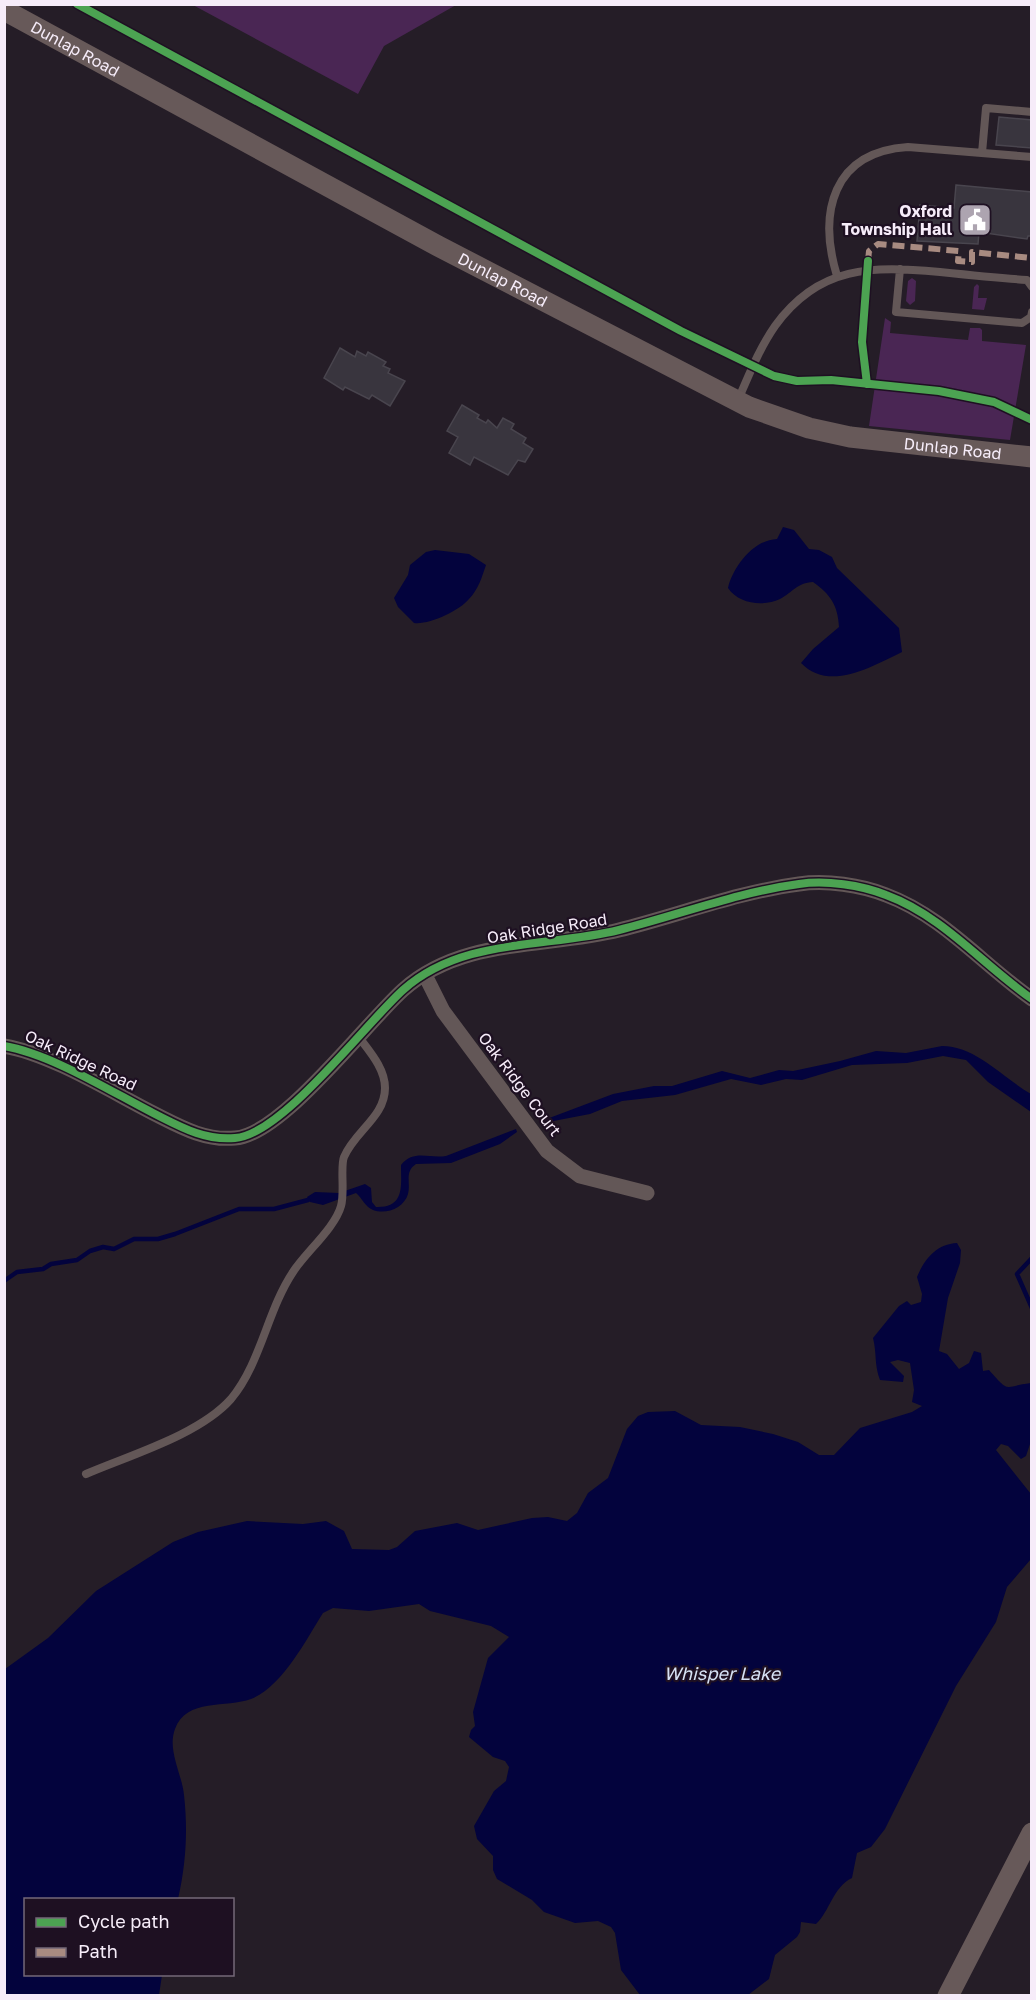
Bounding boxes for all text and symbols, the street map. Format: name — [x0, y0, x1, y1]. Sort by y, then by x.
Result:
street label: Dunlap Road — [27, 17, 123, 81]
place label: Oxford Township Hall — [841, 201, 953, 239]
public building icon: Oxford Township Hall — [957, 202, 993, 238]
street label: Dunlap Road — [455, 248, 551, 311]
street label: Dunlap Road — [903, 433, 1002, 464]
street label: Oak Ridge Road — [486, 909, 608, 947]
street label: Oak Ridge Road — [22, 1025, 140, 1095]
street label: Oak Ridge Court — [474, 1028, 566, 1140]
water label: Whisper Lake — [664, 1662, 782, 1684]
legend — [24, 1898, 234, 1976]
text: Cycle path — [78, 1910, 170, 1932]
text: Path — [78, 1940, 118, 1962]

